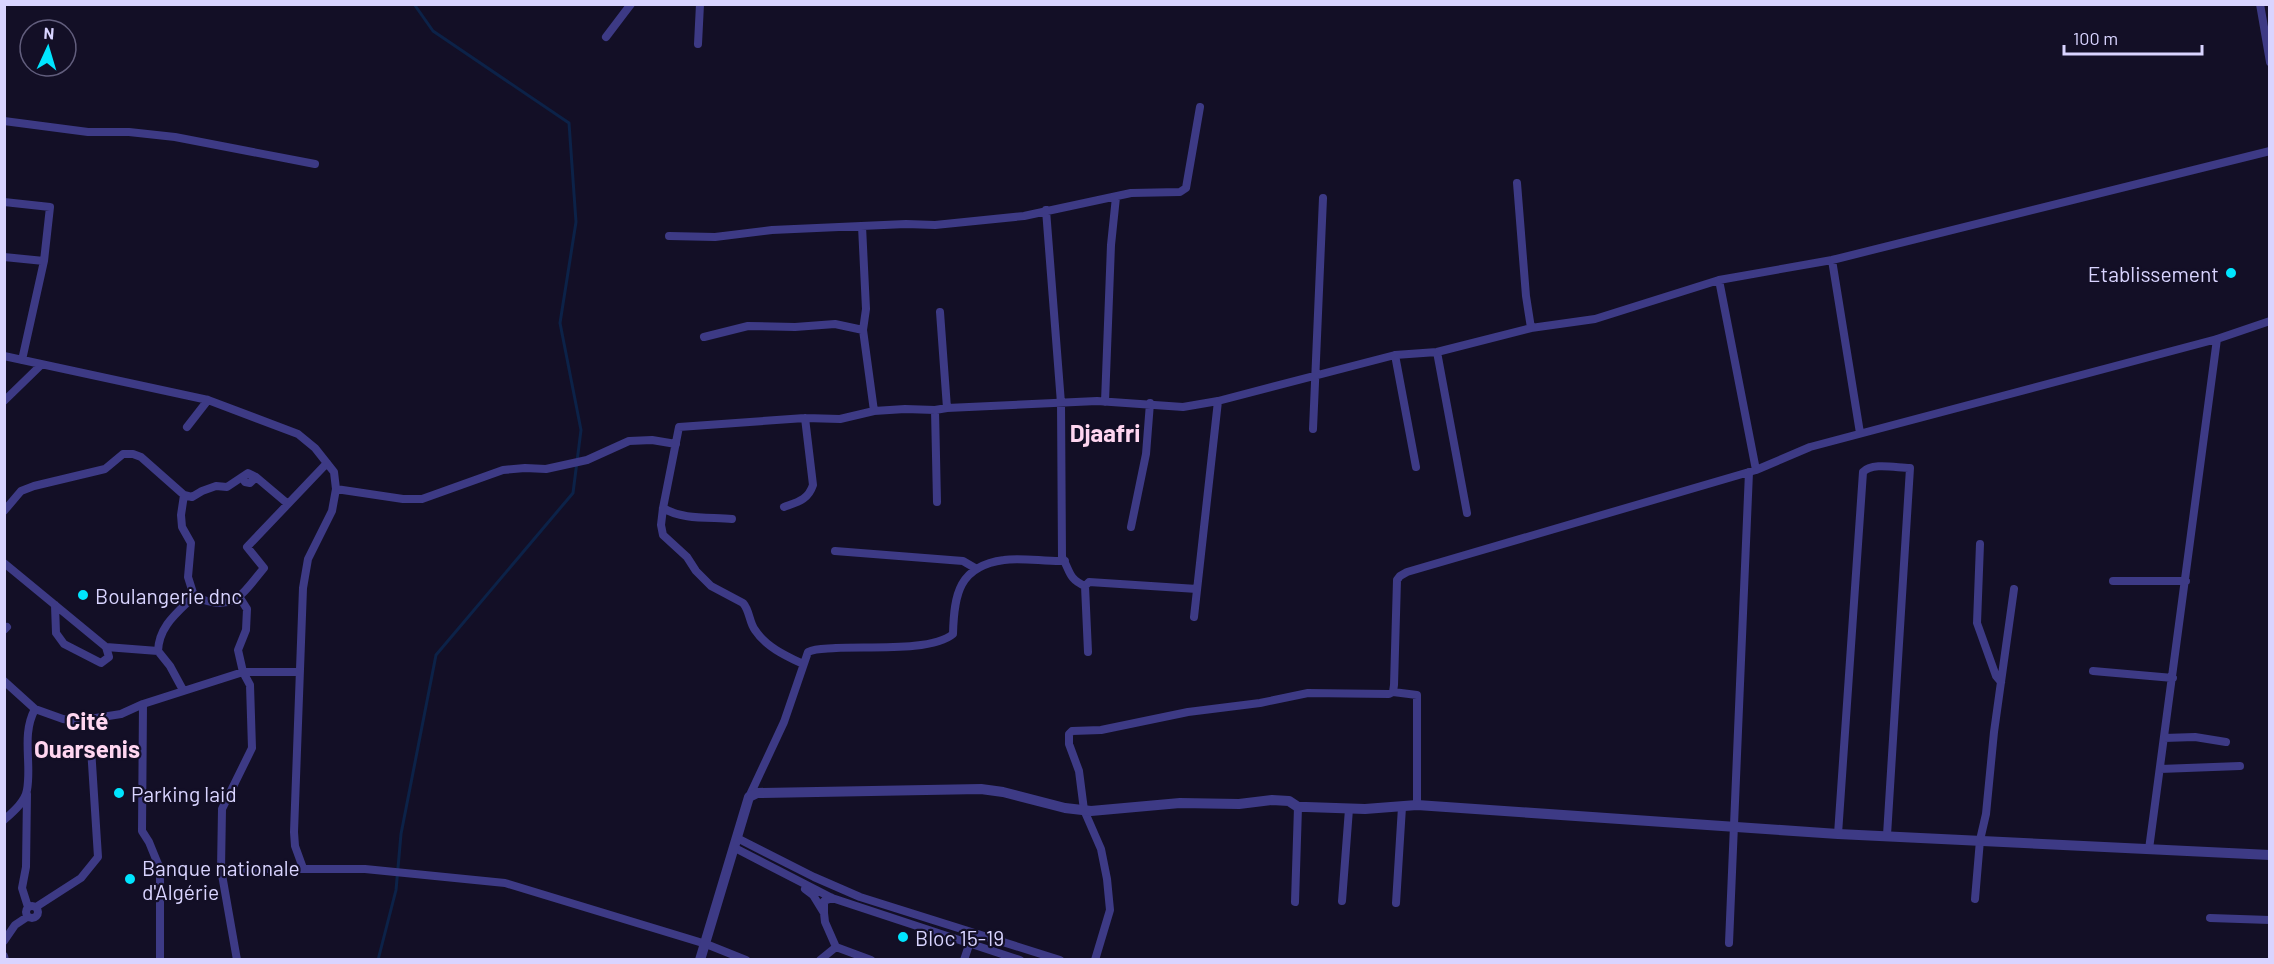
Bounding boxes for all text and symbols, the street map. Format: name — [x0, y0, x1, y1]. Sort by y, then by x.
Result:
north arrow — [18, 18, 78, 78]
scale bar — [2064, 18, 2202, 56]
text: N — [43, 23, 55, 42]
text: 100 m — [2073, 27, 2118, 49]
place label: Etablissement — [2088, 261, 2219, 286]
marker: Etablissement — [2224, 266, 2238, 280]
district label: Djaafri — [1070, 418, 1140, 447]
place label: Boulangerie dnc — [95, 583, 242, 608]
marker: Boulangerie dnc — [76, 588, 90, 602]
district label: Cité Ouarsenis — [34, 706, 140, 763]
place label: Parking laid — [131, 781, 237, 806]
marker: Parking laid — [112, 786, 126, 800]
place label: Banque nationale d'Algérie — [142, 855, 300, 904]
marker: Banque nationale d'Algérie — [123, 872, 137, 886]
place label: Bloc 15-19 — [915, 925, 1004, 950]
marker: Bloc 15-19 — [896, 930, 910, 944]

